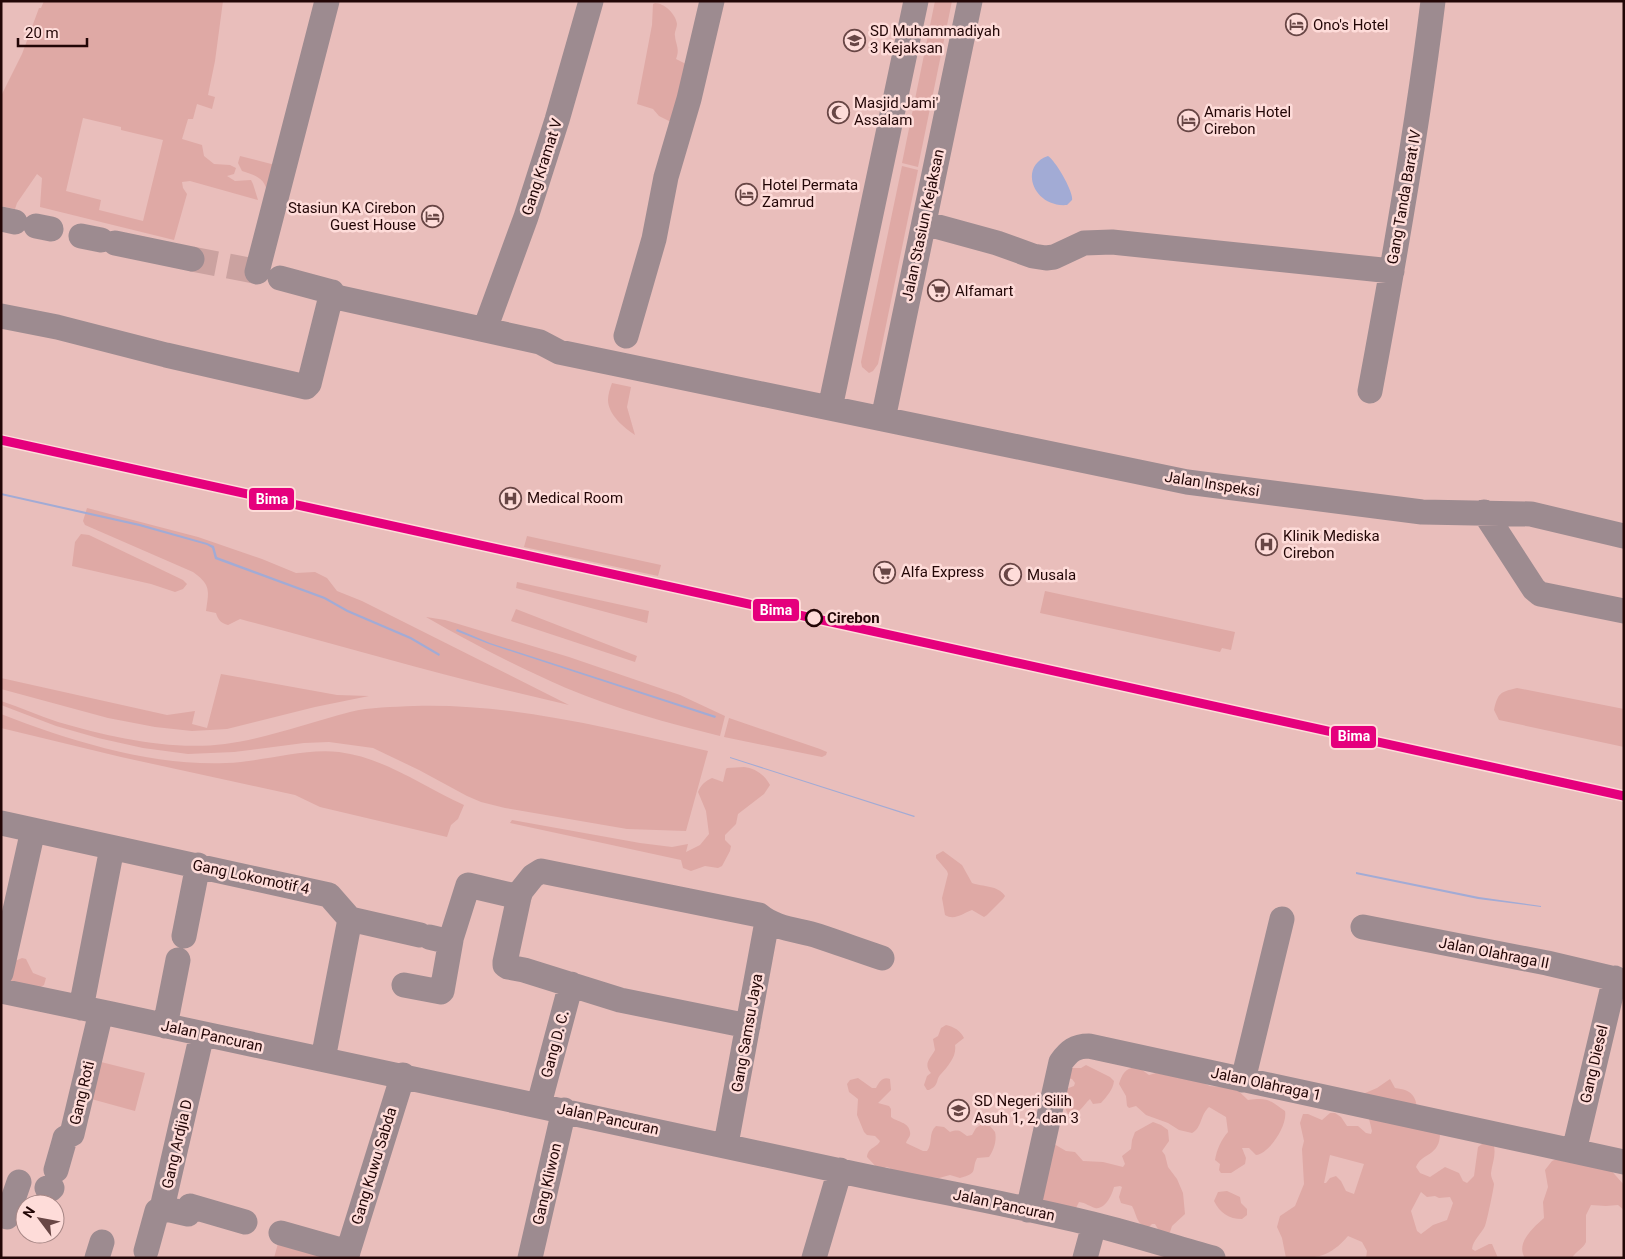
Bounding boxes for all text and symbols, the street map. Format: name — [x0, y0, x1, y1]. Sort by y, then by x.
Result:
hotel icon: Ono's Hotel — [1285, 13, 1309, 37]
scale bar — [18, 15, 86, 47]
place label: Ono's Hotel — [1313, 16, 1388, 34]
place label: SD Muhammadiyah 3 Kejaksan — [870, 22, 1000, 57]
text: 20 m — [25, 24, 59, 42]
school or university icon: SD Muhammadiyah 3 Kejaksan — [842, 28, 866, 52]
place label: Masjid Jami' Assalam — [854, 94, 938, 129]
mosque icon: Masjid Jami' Assalam — [826, 100, 850, 124]
place label: Amaris Hotel Cirebon — [1204, 103, 1291, 138]
hotel icon: Amaris Hotel Cirebon — [1176, 109, 1200, 133]
street label: Gang Kramat V — [518, 116, 566, 218]
street label: Gang Tanda Barat IV — [1383, 128, 1425, 266]
street label: Jalan Stasiun Kejaksan — [898, 148, 948, 302]
place label: Hotel Permata Zamrud — [762, 176, 858, 211]
hotel icon: Hotel Permata Zamrud — [734, 182, 758, 206]
place label: Stasiun KA Cirebon Guest House — [288, 199, 416, 234]
hotel icon: Stasiun KA Cirebon Guest House — [420, 205, 444, 229]
supermarket icon: Alfamart — [927, 279, 951, 303]
place label: Alfamart — [955, 282, 1014, 300]
street label: Jalan Inspeksi — [1163, 468, 1261, 500]
hospital icon: Medical Room — [499, 486, 523, 510]
line badge: Bima — [248, 487, 295, 511]
place label: Medical Room — [527, 489, 623, 507]
text: Bima — [256, 491, 289, 507]
place label: Klinik Mediska Cirebon — [1283, 527, 1380, 562]
hospital icon: Klinik Mediska Cirebon — [1255, 533, 1279, 557]
supermarket icon: Alfa Express — [873, 560, 897, 584]
place label: Alfa Express — [901, 563, 984, 581]
mosque icon: Musala — [999, 563, 1023, 587]
place label: Musala — [1027, 566, 1076, 584]
line badge: Bima — [752, 598, 800, 622]
text: Bima — [760, 602, 793, 618]
marker: Cirebon — [805, 609, 823, 627]
place label: Cirebon — [827, 609, 880, 627]
line badge: Bima — [1330, 725, 1377, 749]
text: Bima — [1338, 728, 1371, 744]
street label: Gang Lokomotif 4 — [191, 856, 312, 898]
street label: Jalan Olahraga II — [1437, 933, 1551, 973]
street label: Gang Samsu Jaya — [728, 972, 766, 1094]
street label: Gang D. C. — [537, 1008, 573, 1080]
street label: Jalan Pancuran — [160, 1016, 264, 1056]
street label: Gang Diesel — [1576, 1023, 1612, 1105]
street label: Gang Roti — [66, 1059, 98, 1127]
street label: Jalan Olahraga 1 — [1209, 1064, 1323, 1104]
place label: SD Negeri Silih Asuh 1, 2, dan 3 — [974, 1092, 1079, 1127]
street label: Gang Ardjia D — [158, 1098, 196, 1190]
school or university icon: SD Negeri Silih Asuh 1, 2, dan 3 — [946, 1098, 970, 1122]
street label: Jalan Pancuran — [556, 1099, 660, 1139]
street label: Gang Kuwu Sabda — [348, 1105, 400, 1227]
street label: Gang Kliwon — [529, 1141, 565, 1227]
street label: Jalan Pancuran — [952, 1185, 1056, 1225]
north arrow — [15, 1194, 65, 1244]
text: N — [20, 1204, 38, 1221]

